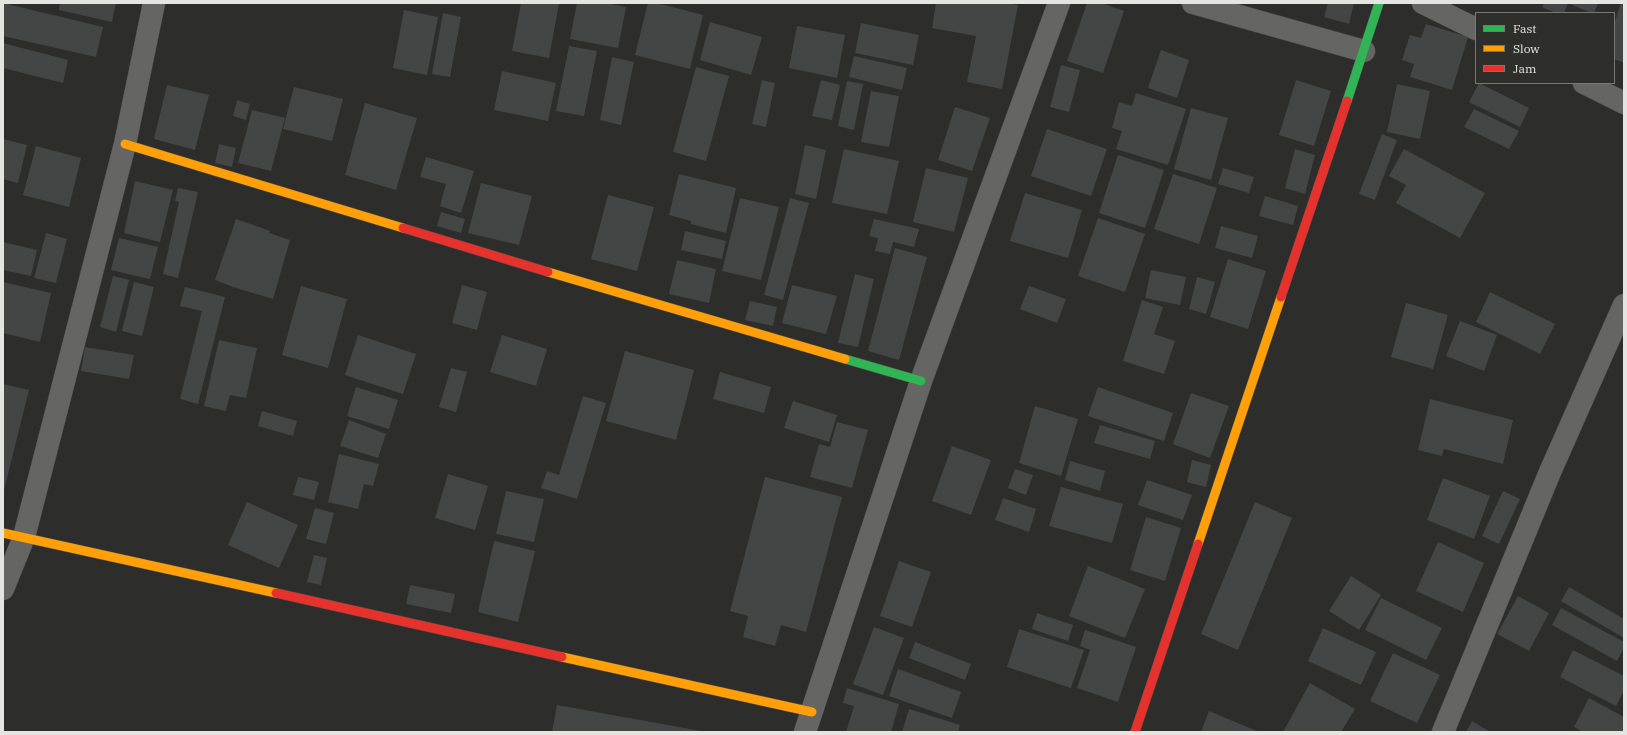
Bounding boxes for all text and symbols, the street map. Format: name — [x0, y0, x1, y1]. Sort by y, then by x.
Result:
legend — [1475, 12, 1615, 84]
text: Fast — [1513, 21, 1537, 36]
text: Slow — [1513, 41, 1540, 56]
text: Jam — [1513, 61, 1536, 76]

